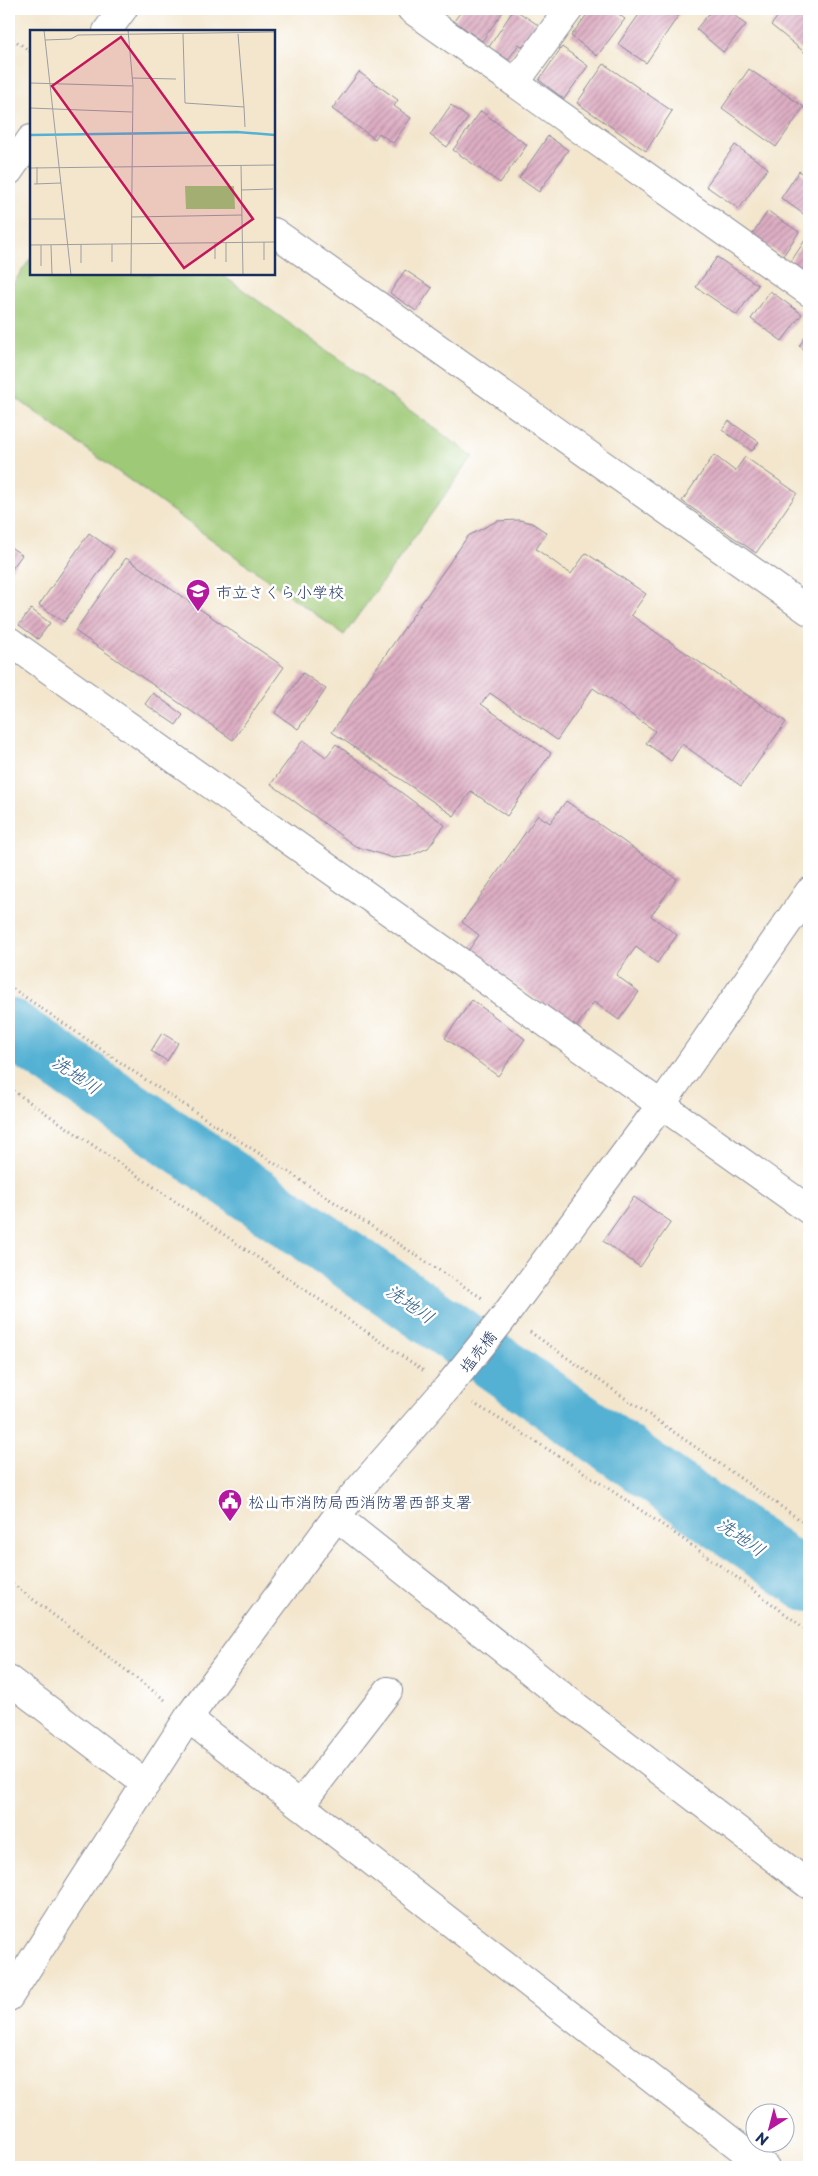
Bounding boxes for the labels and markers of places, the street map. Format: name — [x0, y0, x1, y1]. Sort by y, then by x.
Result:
school or university icon: 市立さくら小学校 — [185, 578, 211, 612]
place label: 市立さくら小学校 — [216, 579, 344, 603]
public building icon: 松山市消防局西消防署西部支署 — [217, 1488, 243, 1522]
place label: 松山市消防局西消防署西部支署 — [248, 1489, 472, 1513]

